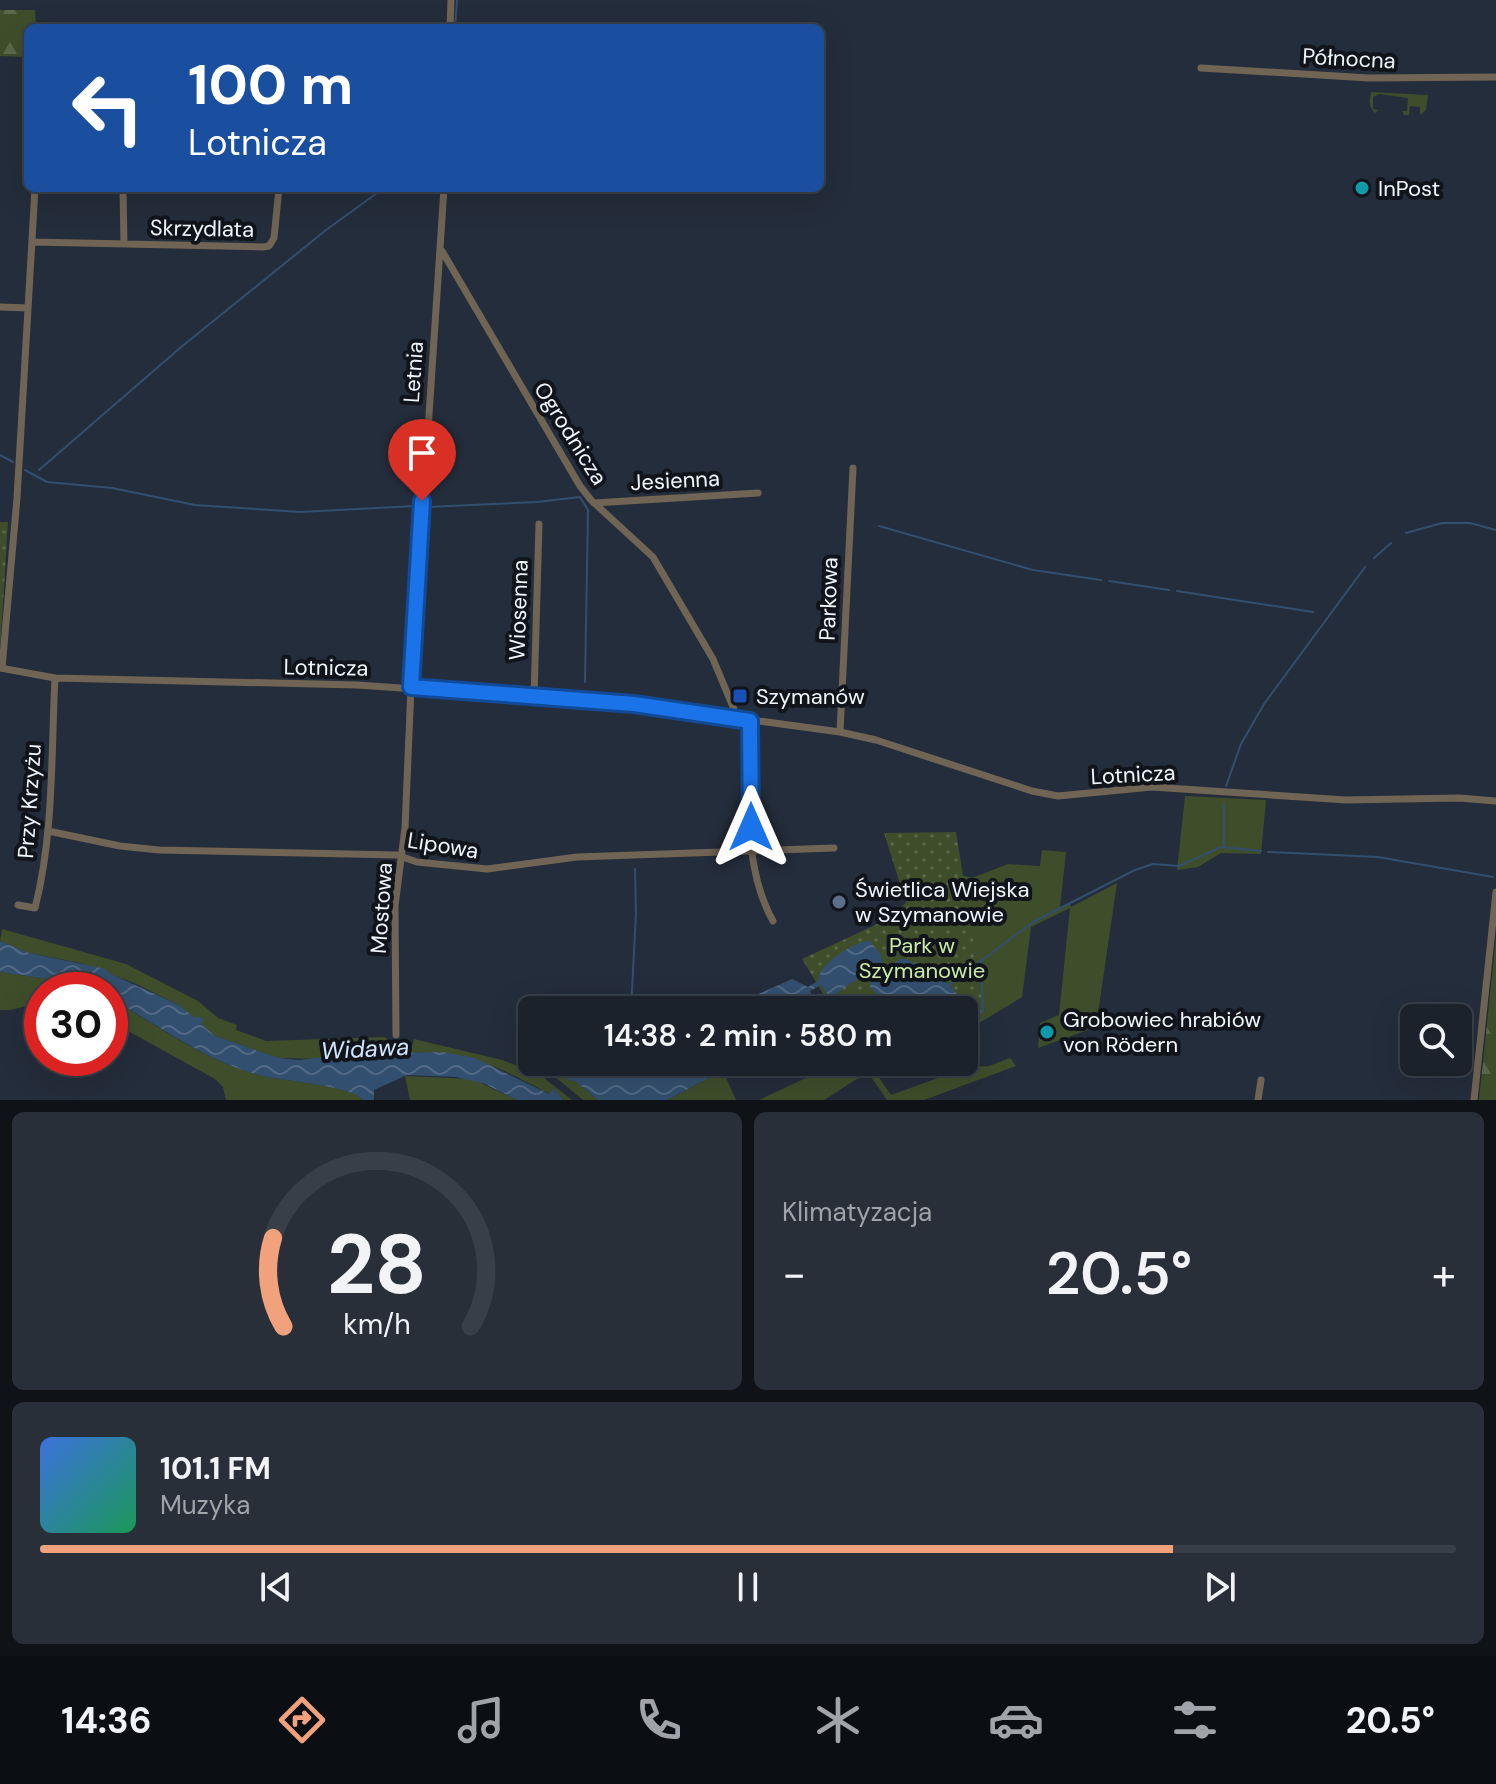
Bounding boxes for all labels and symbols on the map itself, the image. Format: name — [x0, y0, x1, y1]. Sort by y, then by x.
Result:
street label: Północna — [1302, 42, 1396, 75]
place label: InPost — [1378, 174, 1440, 203]
marker: InPost — [1353, 179, 1371, 197]
street label: Skrzydlata — [150, 213, 254, 244]
street label: Letnia — [397, 340, 430, 404]
street label: Ogrodnicza — [527, 376, 614, 490]
pin — [388, 419, 456, 501]
street label: Jesienna — [630, 464, 721, 497]
street label: Parkowa — [813, 557, 844, 641]
street label: Wiosenna — [502, 559, 535, 661]
street label: Lotnicza — [283, 652, 369, 683]
place label: Szymanów — [756, 682, 865, 711]
marker: Szymanów — [731, 687, 749, 705]
street label: Przy Krzyżu — [11, 743, 48, 859]
street label: Lotnicza — [1090, 758, 1176, 791]
position arrow — [709, 785, 793, 869]
street label: Lipowa — [405, 826, 481, 865]
street label: Mostowa — [364, 861, 399, 955]
place label: Świetlica Wiejska w Szymanowie — [855, 875, 1030, 929]
marker: Świetlica Wiejska w Szymanowie — [830, 893, 848, 911]
park label: Park w Szymanowie — [859, 931, 985, 985]
speed limit sign: 30 — [24, 972, 128, 1076]
place label: Grobowiec hrabiów von Rödern — [1063, 1005, 1261, 1059]
marker: Grobowiec hrabiów von Rödern — [1038, 1023, 1056, 1041]
water label: Widawa — [320, 1031, 410, 1066]

